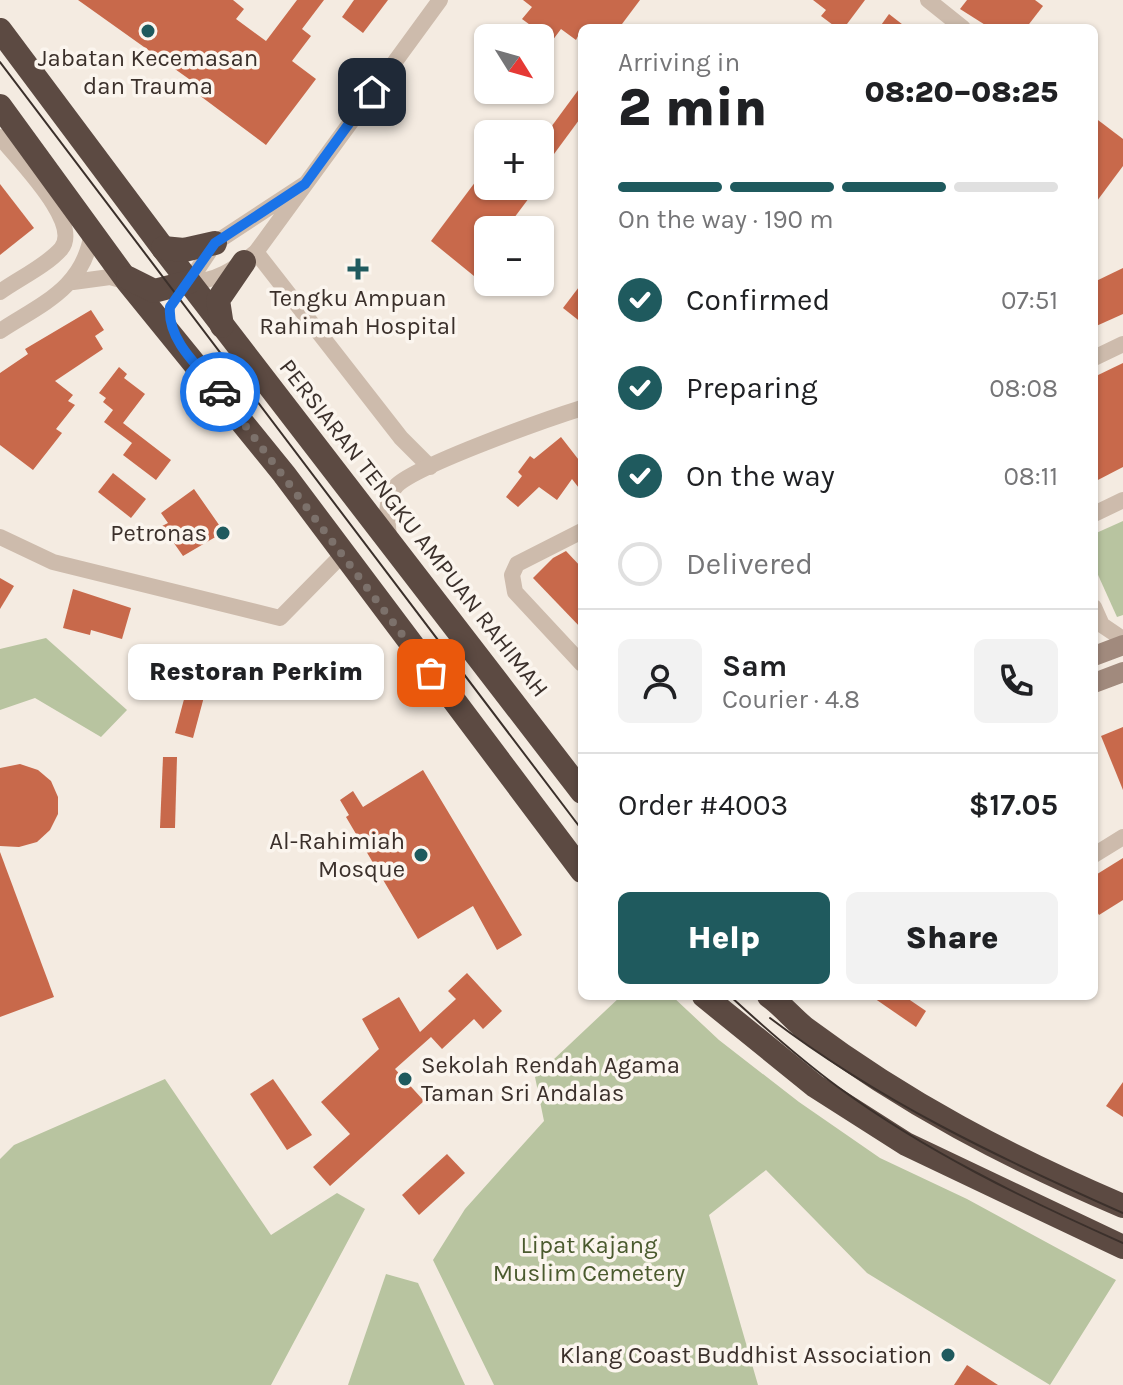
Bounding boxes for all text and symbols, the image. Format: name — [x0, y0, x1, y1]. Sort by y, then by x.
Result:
marker: Jabatan Kecemasan dan Trauma — [139, 22, 157, 40]
north arrow — [474, 24, 554, 104]
map controls — [474, 24, 554, 296]
place label: Jabatan Kecemasan dan Trauma — [38, 44, 258, 100]
text: Arriving in — [618, 47, 740, 78]
pin — [338, 58, 406, 126]
icon: home — [350, 70, 394, 114]
text: 08:20–08:25 — [865, 74, 1058, 110]
text: 2 min — [618, 77, 767, 138]
button: + — [474, 120, 554, 200]
text: On the way · 190 m — [618, 204, 834, 235]
button: − — [474, 216, 554, 296]
marker: Tengku Ampuan Rahimah Hospital — [347, 258, 369, 280]
icon: check — [618, 278, 662, 322]
text: Confirmed — [686, 282, 830, 318]
place label: Tengku Ampuan Rahimah Hospital — [259, 284, 457, 340]
text: 07:51 — [1001, 285, 1058, 316]
courier — [180, 352, 260, 432]
street label: PERSIARAN TENGKU AMPUAN RAHIMAH — [273, 354, 555, 702]
icon: check — [618, 366, 662, 410]
icon: car — [198, 370, 242, 414]
text: Preparing — [686, 370, 818, 406]
text: 08:08 — [989, 373, 1058, 404]
icon: check — [618, 454, 662, 498]
text: On the way — [686, 458, 835, 494]
text: 08:11 — [1003, 461, 1058, 492]
place label: Petronas — [110, 519, 207, 547]
marker: Petronas — [214, 524, 232, 542]
text: Delivered — [686, 546, 813, 582]
pin — [397, 639, 465, 707]
button: person — [618, 639, 702, 723]
button: phone — [974, 639, 1058, 723]
callout: Restoran Perkim — [127, 645, 383, 701]
text: Sam — [722, 648, 787, 684]
icon: bag — [409, 651, 453, 695]
text: Restoran Perkim — [149, 656, 363, 687]
text: Courier · 4.8 — [722, 684, 860, 715]
text: Order #4003 — [618, 787, 788, 823]
text: $17.05 — [969, 787, 1058, 823]
place label: Al-Rahimiah Mosque — [269, 827, 405, 883]
marker: Al-Rahimiah Mosque — [412, 846, 430, 864]
button: Help — [618, 892, 830, 984]
button: Share — [846, 892, 1058, 984]
place label: Sekolah Rendah Agama Taman Sri Andalas — [421, 1051, 680, 1107]
marker: Sekolah Rendah Agama Taman Sri Andalas — [396, 1070, 414, 1088]
park label: Lipat Kajang Muslim Cemetery — [493, 1231, 685, 1287]
place label: Klang Coast Buddhist Association — [560, 1341, 932, 1369]
marker: Klang Coast Buddhist Association — [939, 1346, 957, 1364]

